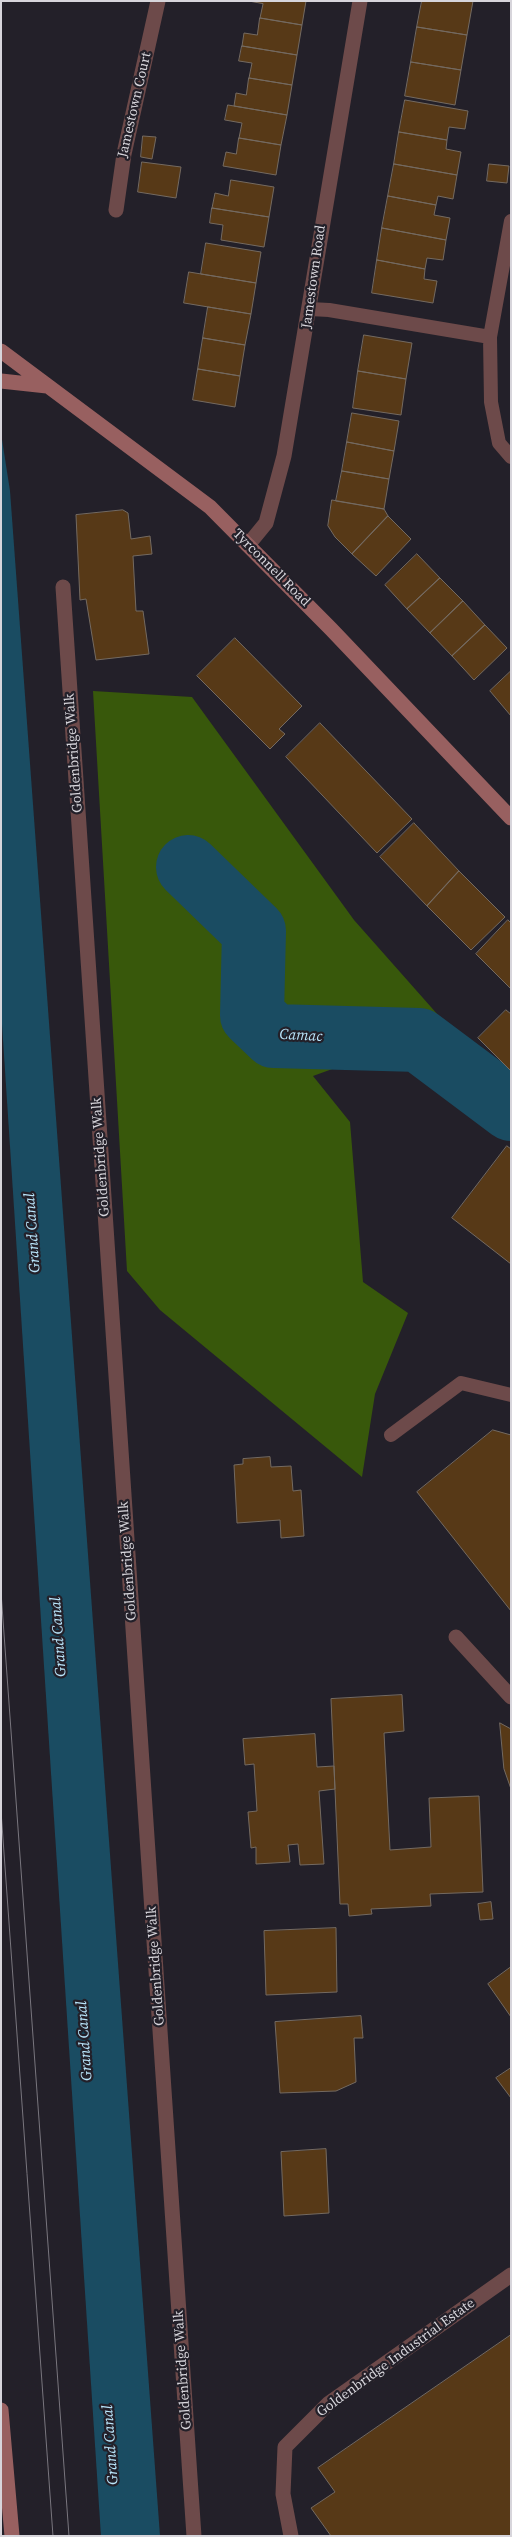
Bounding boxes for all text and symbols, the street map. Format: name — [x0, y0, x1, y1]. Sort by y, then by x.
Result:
street label: Jamestown Court — [115, 51, 155, 159]
street label: Jamestown Road — [298, 224, 330, 330]
street label: Tyrconnell Road — [229, 526, 313, 610]
street label: Goldenbridge Walk — [61, 693, 87, 813]
water label: Camac — [279, 1026, 323, 1046]
street label: Goldenbridge Walk — [88, 1097, 114, 1217]
water label: Grand Canal — [21, 1193, 45, 1273]
street label: Goldenbridge Walk — [115, 1501, 141, 1621]
water label: Grand Canal — [47, 1597, 71, 1677]
street label: Goldenbridge Walk — [143, 1906, 169, 2026]
water label: Grand Canal — [73, 2001, 97, 2081]
street label: Goldenbridge Industrial Estate — [314, 2295, 478, 2421]
street label: Goldenbridge Walk — [170, 2310, 196, 2430]
water label: Grand Canal — [99, 2405, 123, 2485]

